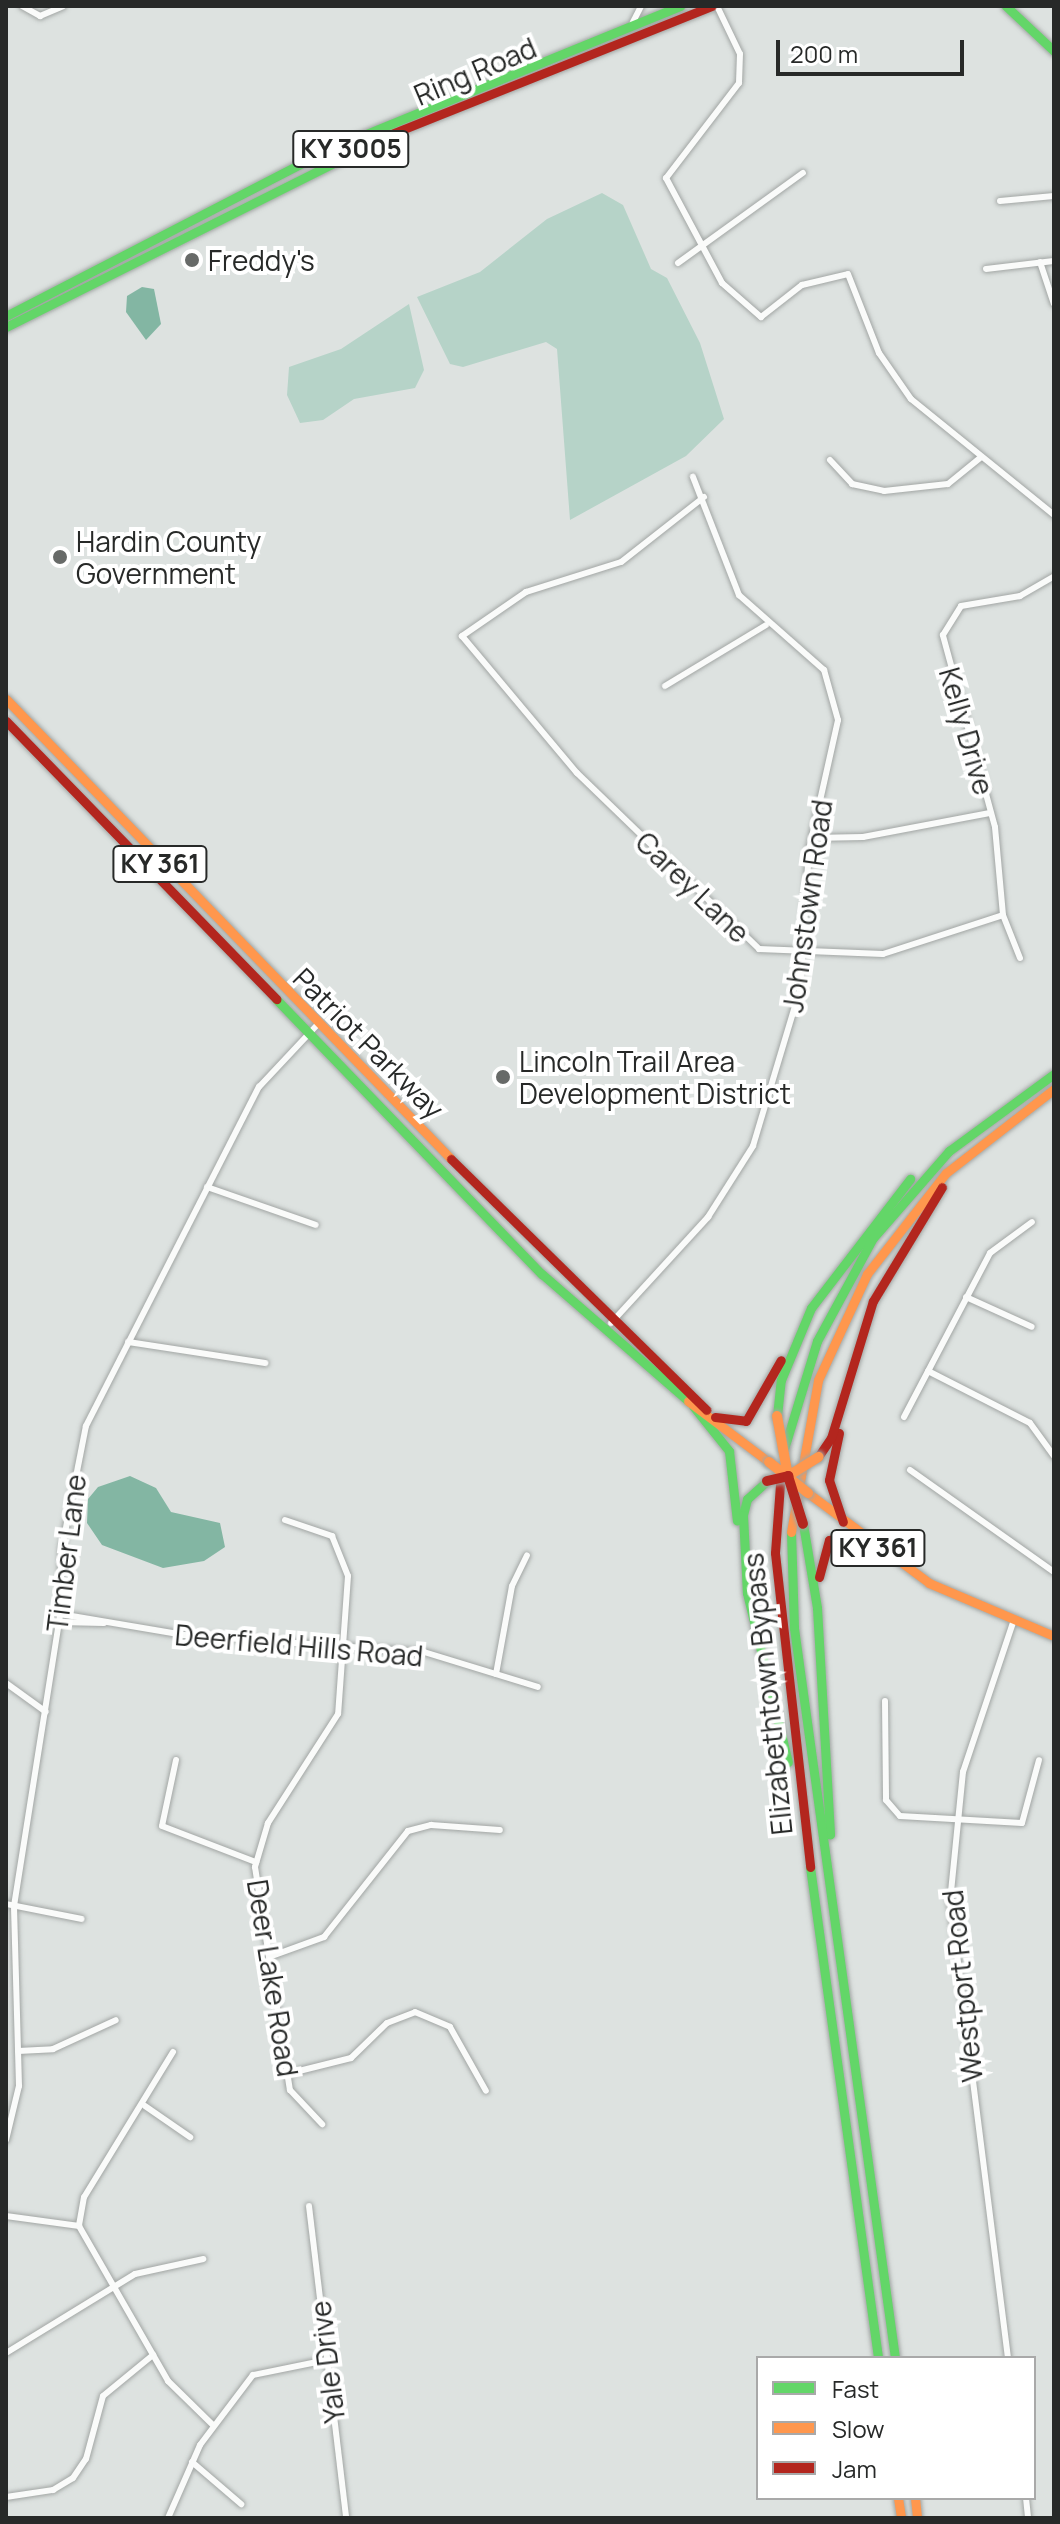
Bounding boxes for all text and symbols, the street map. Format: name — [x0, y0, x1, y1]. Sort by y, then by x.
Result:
scale bar — [780, 24, 968, 74]
street label: Ring Road — [409, 30, 541, 112]
text: 200 m — [790, 37, 858, 70]
road number: KY 3005 — [291, 127, 411, 171]
place label: Freddy's — [208, 243, 315, 277]
marker: Freddy's — [183, 251, 201, 269]
place label: Hardin County Government — [76, 524, 261, 590]
marker: Hardin County Government — [51, 548, 69, 566]
street label: Kelly Drive — [933, 664, 1001, 798]
street label: Johnstown Road — [775, 798, 839, 1014]
street label: Carey Lane — [629, 825, 757, 949]
road number: KY 361 — [110, 842, 210, 886]
street label: Patriot Parkway — [287, 961, 451, 1125]
place label: Lincoln Trail Area Development District — [519, 1044, 791, 1110]
marker: Lincoln Trail Area Development District — [494, 1068, 512, 1086]
street label: Timber Lane — [40, 1472, 92, 1634]
road number: KY 361 — [828, 1526, 928, 1570]
street label: Elizabethtown Bypass — [735, 1551, 799, 1837]
street label: Deerfield Hills Road — [173, 1617, 425, 1673]
street label: Deer Lake Road — [241, 1877, 305, 2079]
street label: Westport Road — [935, 1888, 989, 2084]
street label: Yale Drive — [303, 2299, 351, 2425]
legend — [756, 2356, 1036, 2500]
text: Fast — [832, 2372, 879, 2405]
text: Slow — [832, 2412, 885, 2445]
text: Jam — [832, 2452, 877, 2485]

